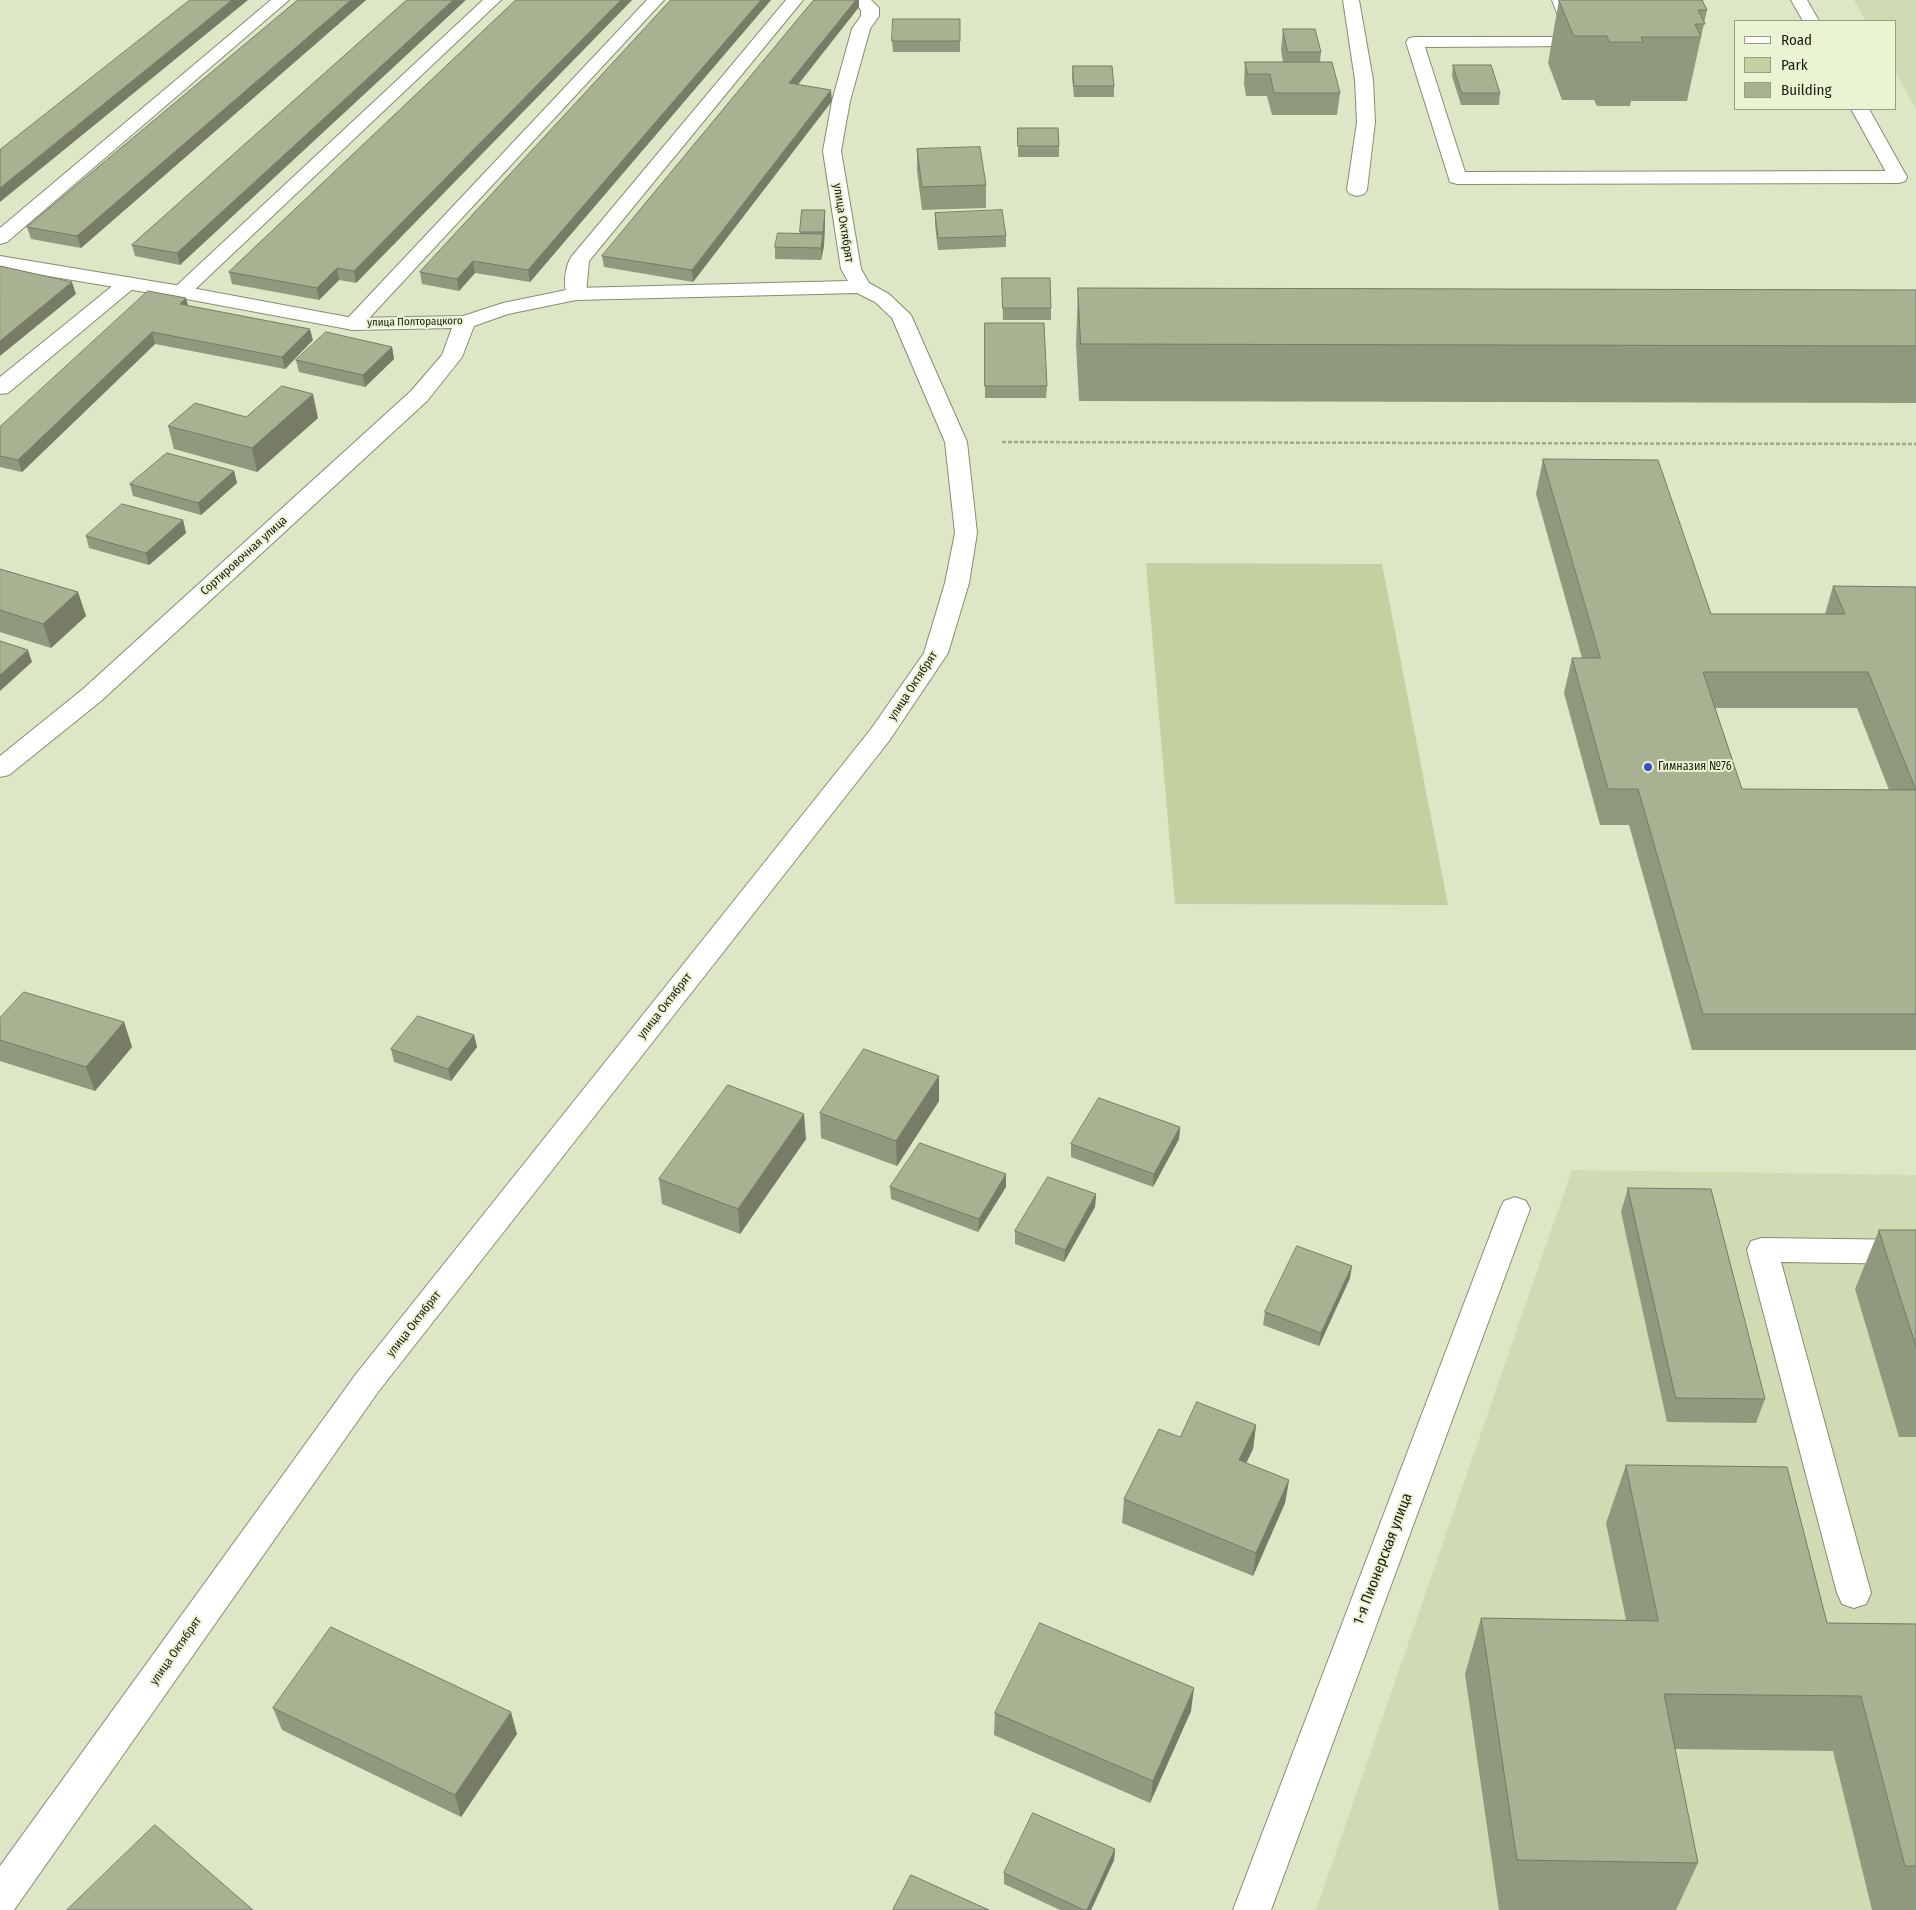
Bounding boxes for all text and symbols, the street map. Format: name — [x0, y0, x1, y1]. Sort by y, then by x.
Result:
legend — [1734, 20, 1896, 110]
text: Road — [1781, 31, 1812, 49]
text: Park — [1781, 56, 1808, 74]
text: Building — [1781, 81, 1832, 99]
street label: улица Октябрят — [830, 182, 856, 264]
street label: улица Полторацкого — [367, 315, 463, 329]
street label: Сортировочная улица — [198, 513, 290, 599]
street label: улица Октябрят — [885, 649, 941, 723]
place label: Гимназия №76 — [1658, 760, 1732, 774]
marker: Гимназия №76 — [1642, 761, 1654, 773]
street label: улица Октябрят — [635, 970, 695, 1042]
street label: улица Октябрят — [384, 1288, 444, 1360]
street label: 1-я Пионерская улица — [1350, 1491, 1416, 1627]
street label: улица Октябрят — [147, 1614, 205, 1688]

